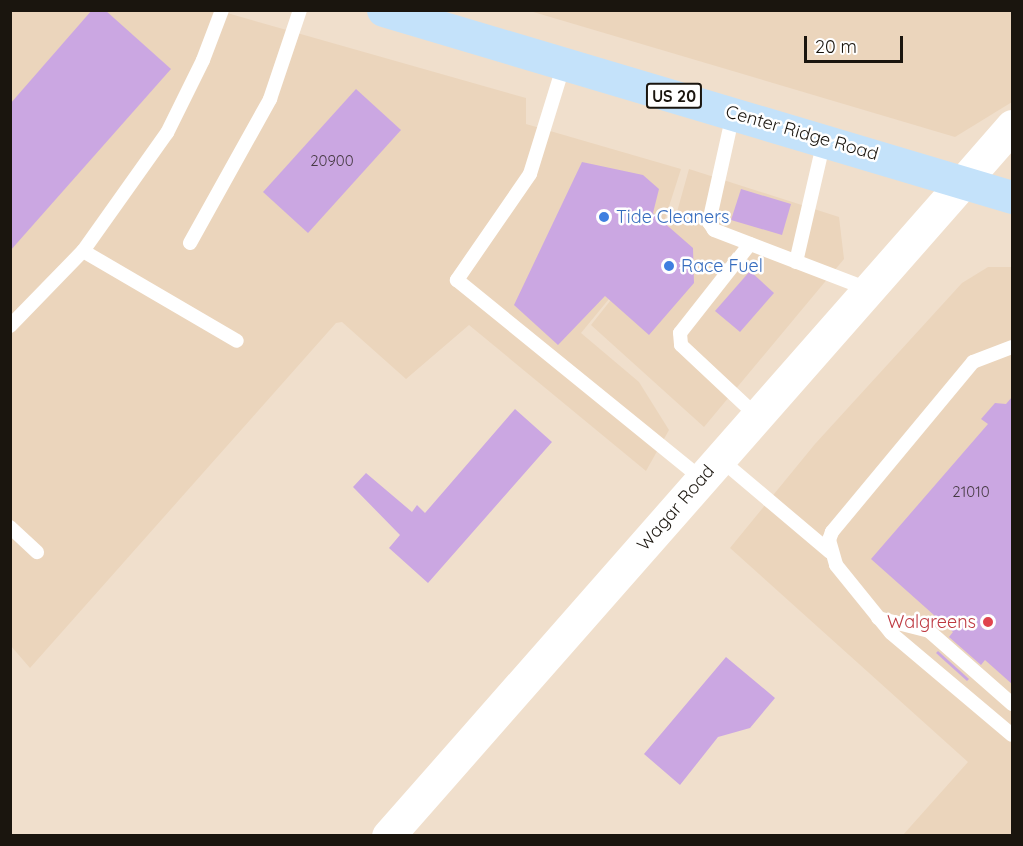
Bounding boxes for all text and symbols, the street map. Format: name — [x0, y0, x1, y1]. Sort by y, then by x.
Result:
scale bar — [807, 24, 906, 62]
text: 20 m — [815, 35, 857, 58]
road number: US 20 — [646, 83, 702, 109]
street label: Center Ridge Road — [723, 101, 881, 165]
house number: 20900 — [310, 152, 354, 170]
place label: Tide Cleaners — [616, 206, 730, 228]
marker: Tide Cleaners — [597, 210, 611, 224]
place label: Race Fuel — [681, 255, 763, 277]
marker: Race Fuel — [662, 259, 676, 273]
street label: Wagar Road — [633, 461, 719, 555]
house number: 21010 — [952, 483, 990, 501]
place label: Walgreens — [887, 611, 976, 633]
marker: Walgreens — [981, 615, 995, 629]

